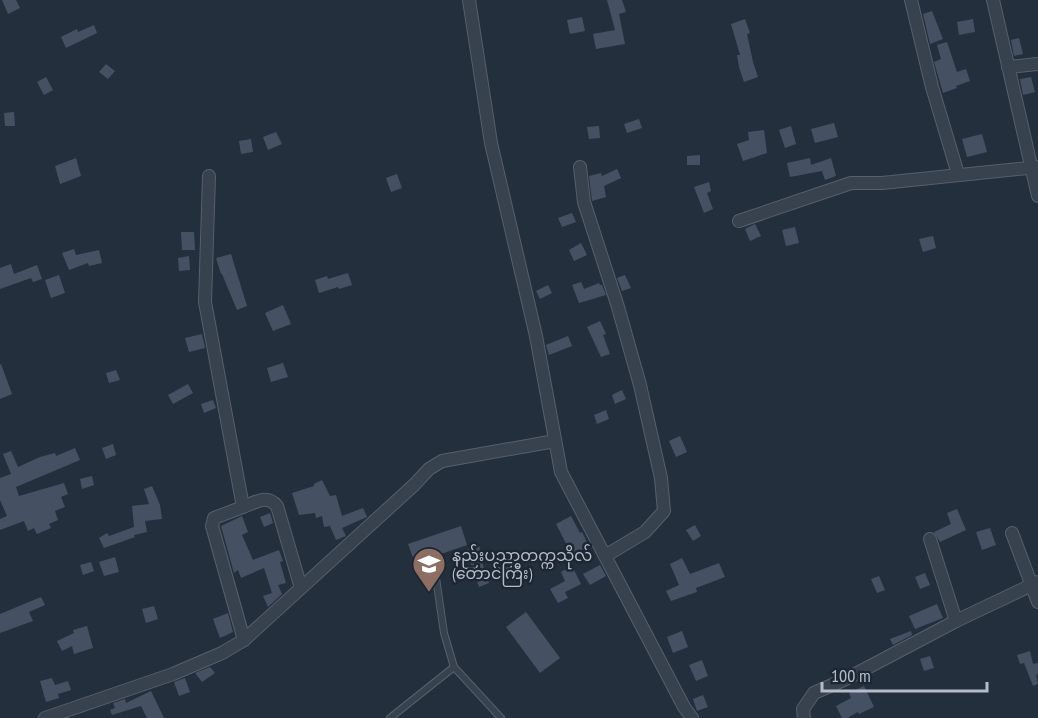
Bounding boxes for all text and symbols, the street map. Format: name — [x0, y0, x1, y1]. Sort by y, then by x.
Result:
place label: နည်းပညာတက္ကသိုလ် (တောင်ကြီး) — [452, 544, 592, 587]
school or university icon: နည်းပညာတက္ကသိုလ် (တောင်ကြီး) — [411, 546, 447, 593]
scale bar — [822, 655, 987, 693]
text: 100 m — [831, 664, 871, 687]

